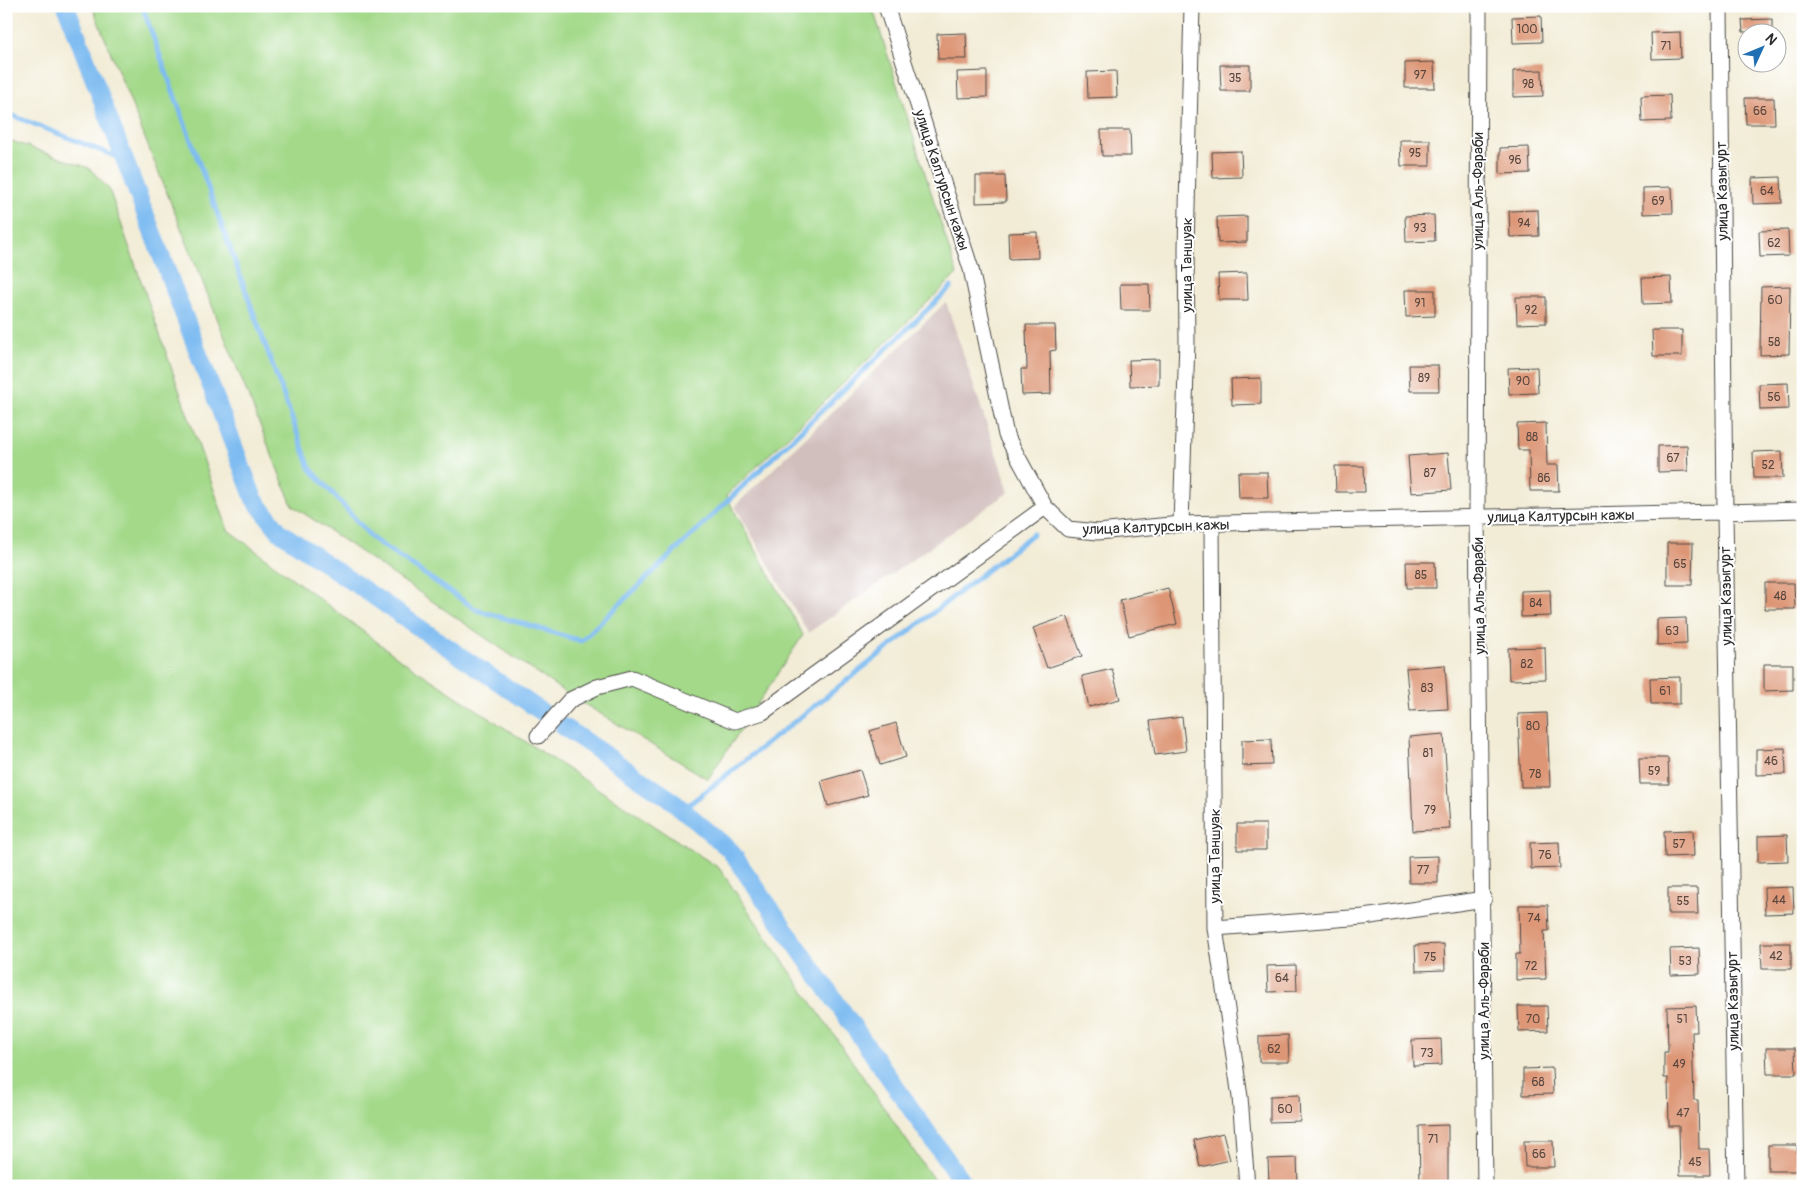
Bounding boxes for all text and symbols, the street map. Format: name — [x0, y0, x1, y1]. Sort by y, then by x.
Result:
house number: 100 — [1516, 22, 1538, 37]
north arrow — [1736, 22, 1786, 72]
text: N — [1762, 30, 1780, 49]
house number: 71 — [1660, 39, 1672, 54]
house number: 97 — [1414, 68, 1427, 83]
house number: 35 — [1228, 71, 1242, 86]
house number: 98 — [1522, 77, 1534, 92]
house number: 66 — [1753, 104, 1767, 119]
street label: улица Калтурсын кажы — [909, 106, 973, 253]
street label: улица Аль-Фараби — [1469, 132, 1488, 251]
street label: улица Казыгурт — [1712, 141, 1733, 242]
house number: 95 — [1409, 146, 1421, 161]
house number: 96 — [1508, 153, 1522, 168]
house number: 64 — [1760, 184, 1774, 199]
house number: 69 — [1651, 194, 1665, 209]
house number: 94 — [1517, 216, 1531, 231]
street label: улица Таншуак — [1178, 217, 1197, 314]
house number: 93 — [1414, 221, 1427, 236]
house number: 62 — [1767, 236, 1781, 251]
house number: 60 — [1767, 293, 1783, 308]
house number: 91 — [1415, 296, 1425, 311]
house number: 92 — [1525, 303, 1538, 318]
house number: 58 — [1768, 335, 1780, 350]
house number: 89 — [1418, 371, 1430, 386]
house number: 90 — [1516, 374, 1530, 389]
house number: 56 — [1767, 390, 1781, 405]
house number: 88 — [1526, 430, 1538, 445]
house number: 67 — [1666, 451, 1680, 466]
house number: 52 — [1761, 458, 1775, 473]
house number: 87 — [1424, 466, 1437, 481]
house number: 86 — [1537, 471, 1551, 486]
street label: улица Калтурсын кажы — [1486, 506, 1635, 527]
street label: улица Калтурсын кажы — [1081, 515, 1230, 540]
street label: улица Аль-Фараби — [1469, 537, 1490, 656]
street label: улица Казыгурт — [1716, 546, 1737, 647]
house number: 65 — [1673, 557, 1687, 572]
house number: 85 — [1415, 568, 1427, 583]
house number: 48 — [1773, 589, 1787, 604]
house number: 84 — [1529, 596, 1543, 611]
house number: 63 — [1665, 624, 1679, 639]
house number: 82 — [1521, 657, 1534, 672]
house number: 83 — [1421, 681, 1434, 696]
house number: 61 — [1659, 684, 1671, 699]
house number: 80 — [1526, 719, 1540, 734]
house number: 81 — [1423, 746, 1433, 761]
house number: 46 — [1764, 754, 1778, 769]
house number: 59 — [1648, 764, 1660, 779]
house number: 78 — [1529, 767, 1541, 782]
house number: 79 — [1424, 803, 1436, 818]
street label: улица Таншуак — [1206, 808, 1225, 905]
house number: 57 — [1673, 837, 1686, 852]
house number: 76 — [1538, 848, 1552, 863]
house number: 77 — [1417, 863, 1430, 878]
house number: 44 — [1772, 893, 1786, 908]
house number: 55 — [1676, 894, 1690, 909]
house number: 74 — [1527, 911, 1541, 926]
street label: улица Аль-Фараби — [1475, 942, 1494, 1061]
house number: 42 — [1769, 949, 1783, 964]
house number: 75 — [1424, 950, 1436, 965]
street label: улица Казыгурт — [1723, 951, 1744, 1052]
house number: 53 — [1678, 954, 1692, 969]
house number: 72 — [1524, 959, 1538, 974]
house number: 64 — [1275, 971, 1289, 986]
house number: 70 — [1526, 1012, 1540, 1027]
house number: 51 — [1676, 1012, 1688, 1027]
house number: 62 — [1267, 1042, 1281, 1057]
house number: 73 — [1420, 1046, 1434, 1061]
house number: 49 — [1672, 1057, 1686, 1072]
house number: 68 — [1531, 1075, 1545, 1090]
house number: 60 — [1277, 1102, 1293, 1117]
house number: 47 — [1676, 1106, 1690, 1121]
house number: 71 — [1427, 1132, 1439, 1147]
house number: 66 — [1532, 1147, 1546, 1162]
house number: 45 — [1688, 1155, 1702, 1170]

